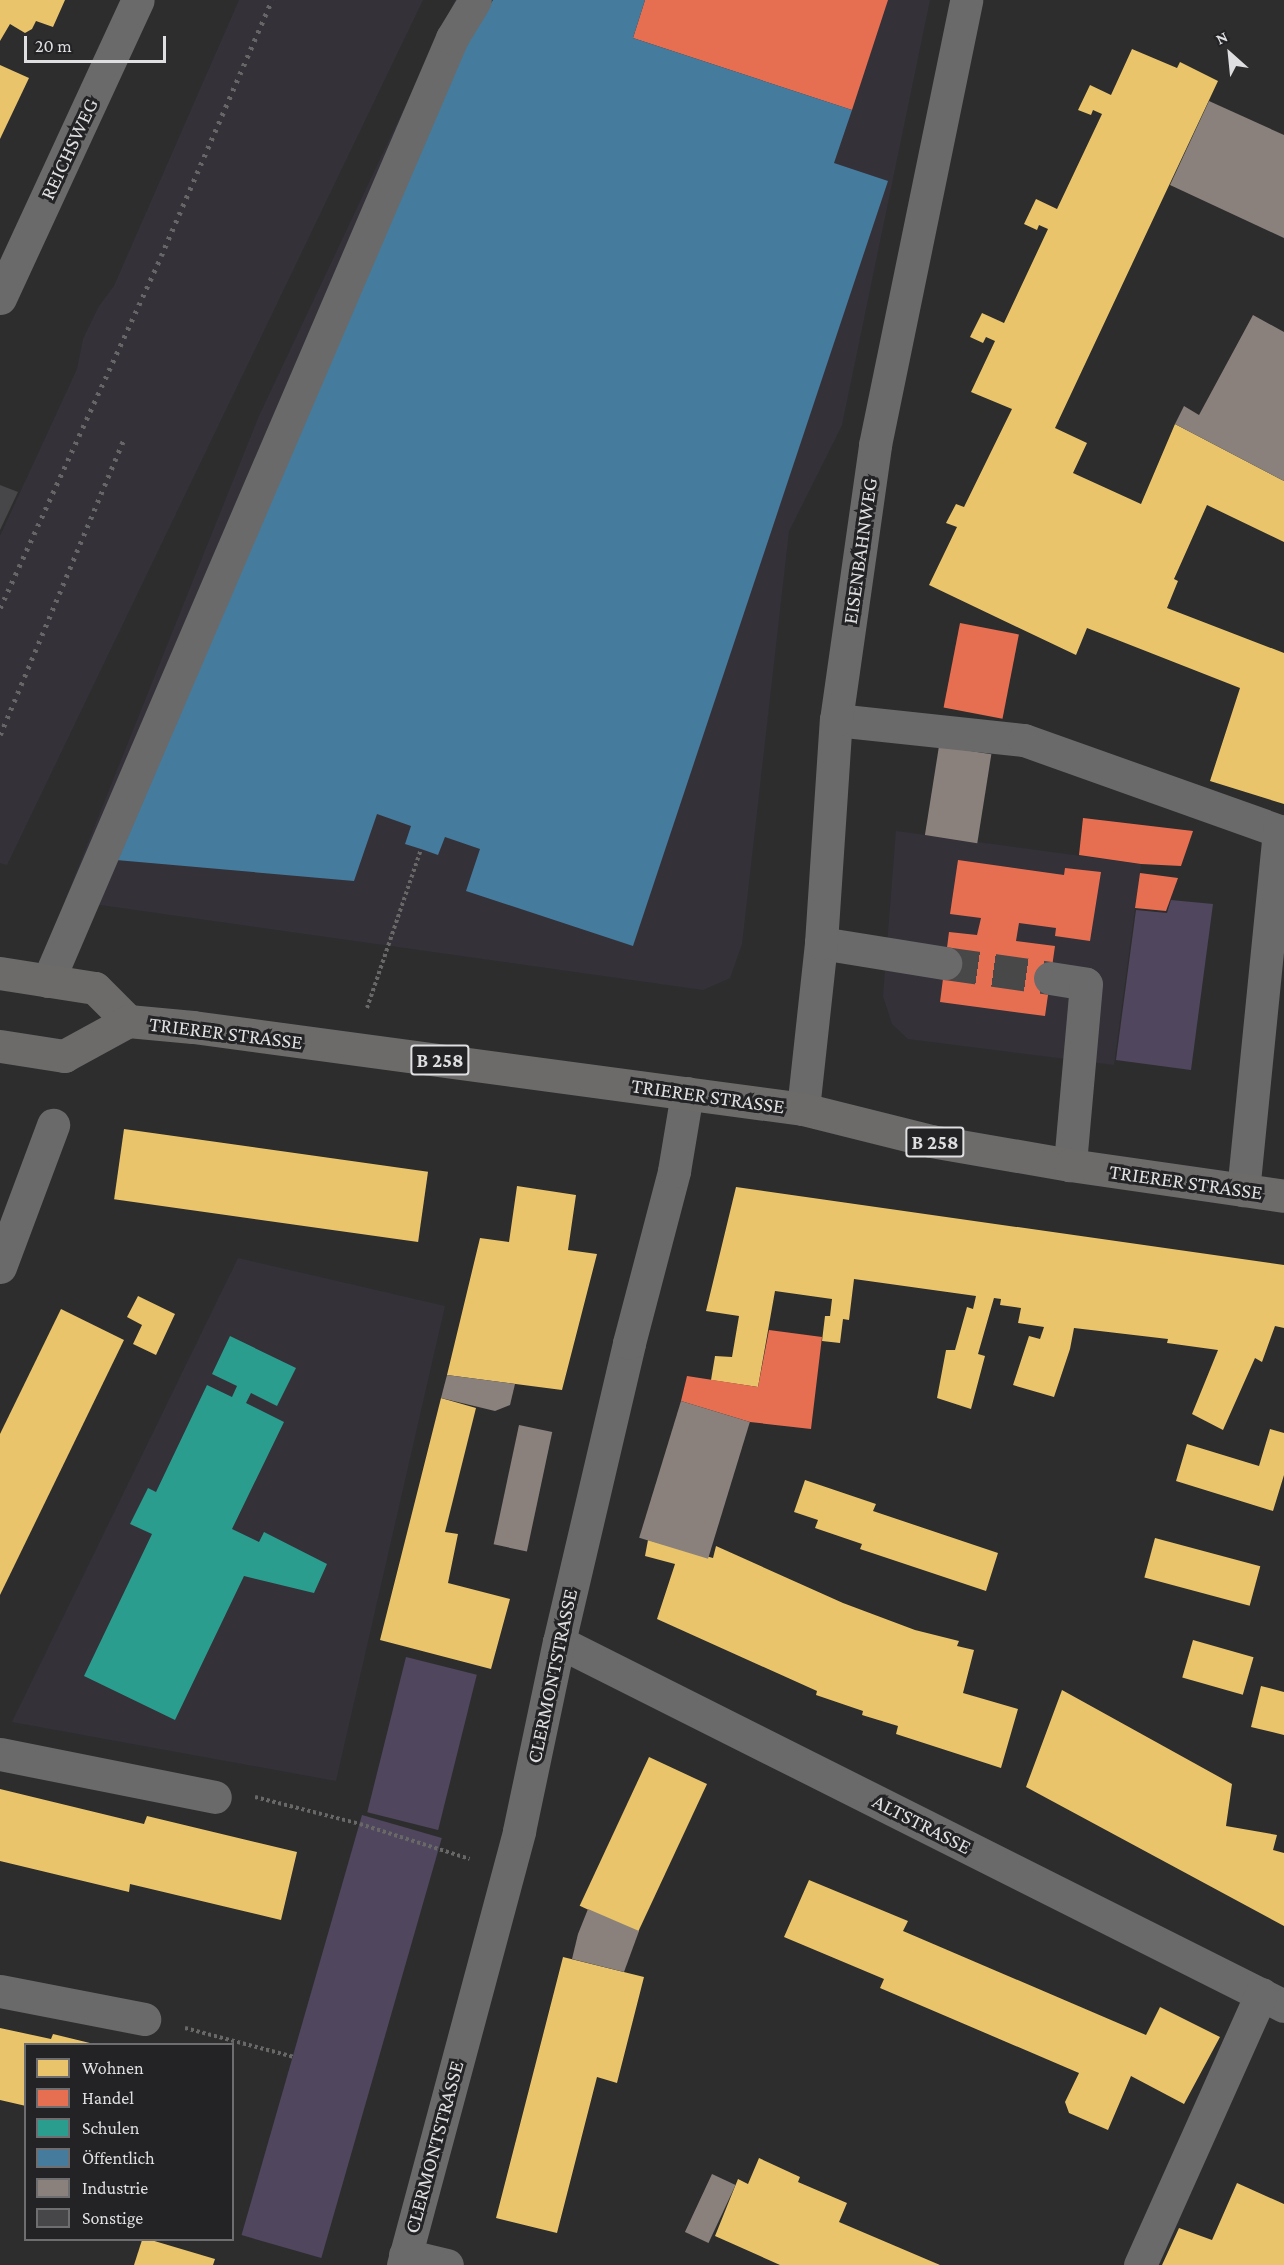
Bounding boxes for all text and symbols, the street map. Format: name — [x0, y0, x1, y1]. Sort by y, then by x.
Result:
scale bar — [27, 24, 170, 62]
north arrow — [1200, 24, 1260, 84]
text: N — [1213, 27, 1230, 48]
text: 20 m — [35, 36, 72, 56]
street label: REICHSWEG — [35, 94, 103, 204]
street label: EISENBAHNWEG — [837, 476, 883, 626]
street label: TRIERER STRASSE — [148, 1011, 304, 1055]
road number: B 258 — [410, 1043, 470, 1077]
street label: TRIERER STRASSE — [630, 1073, 786, 1119]
road number: B 258 — [905, 1125, 965, 1159]
street label: TRIERER STRASSE — [1108, 1159, 1264, 1205]
street label: CLERMONTSTRASSE — [521, 1586, 583, 1766]
street label: ALTSTRASSE — [868, 1788, 976, 1860]
legend — [24, 2043, 234, 2241]
text: Wohnen — [82, 2058, 144, 2078]
street label: CLERMONTSTRASSE — [399, 2058, 469, 2236]
text: Handel — [82, 2088, 134, 2108]
text: Schulen — [82, 2118, 139, 2138]
text: Öffentlich — [82, 2148, 155, 2168]
text: Industrie — [82, 2178, 148, 2198]
text: Sonstige — [82, 2208, 143, 2228]

